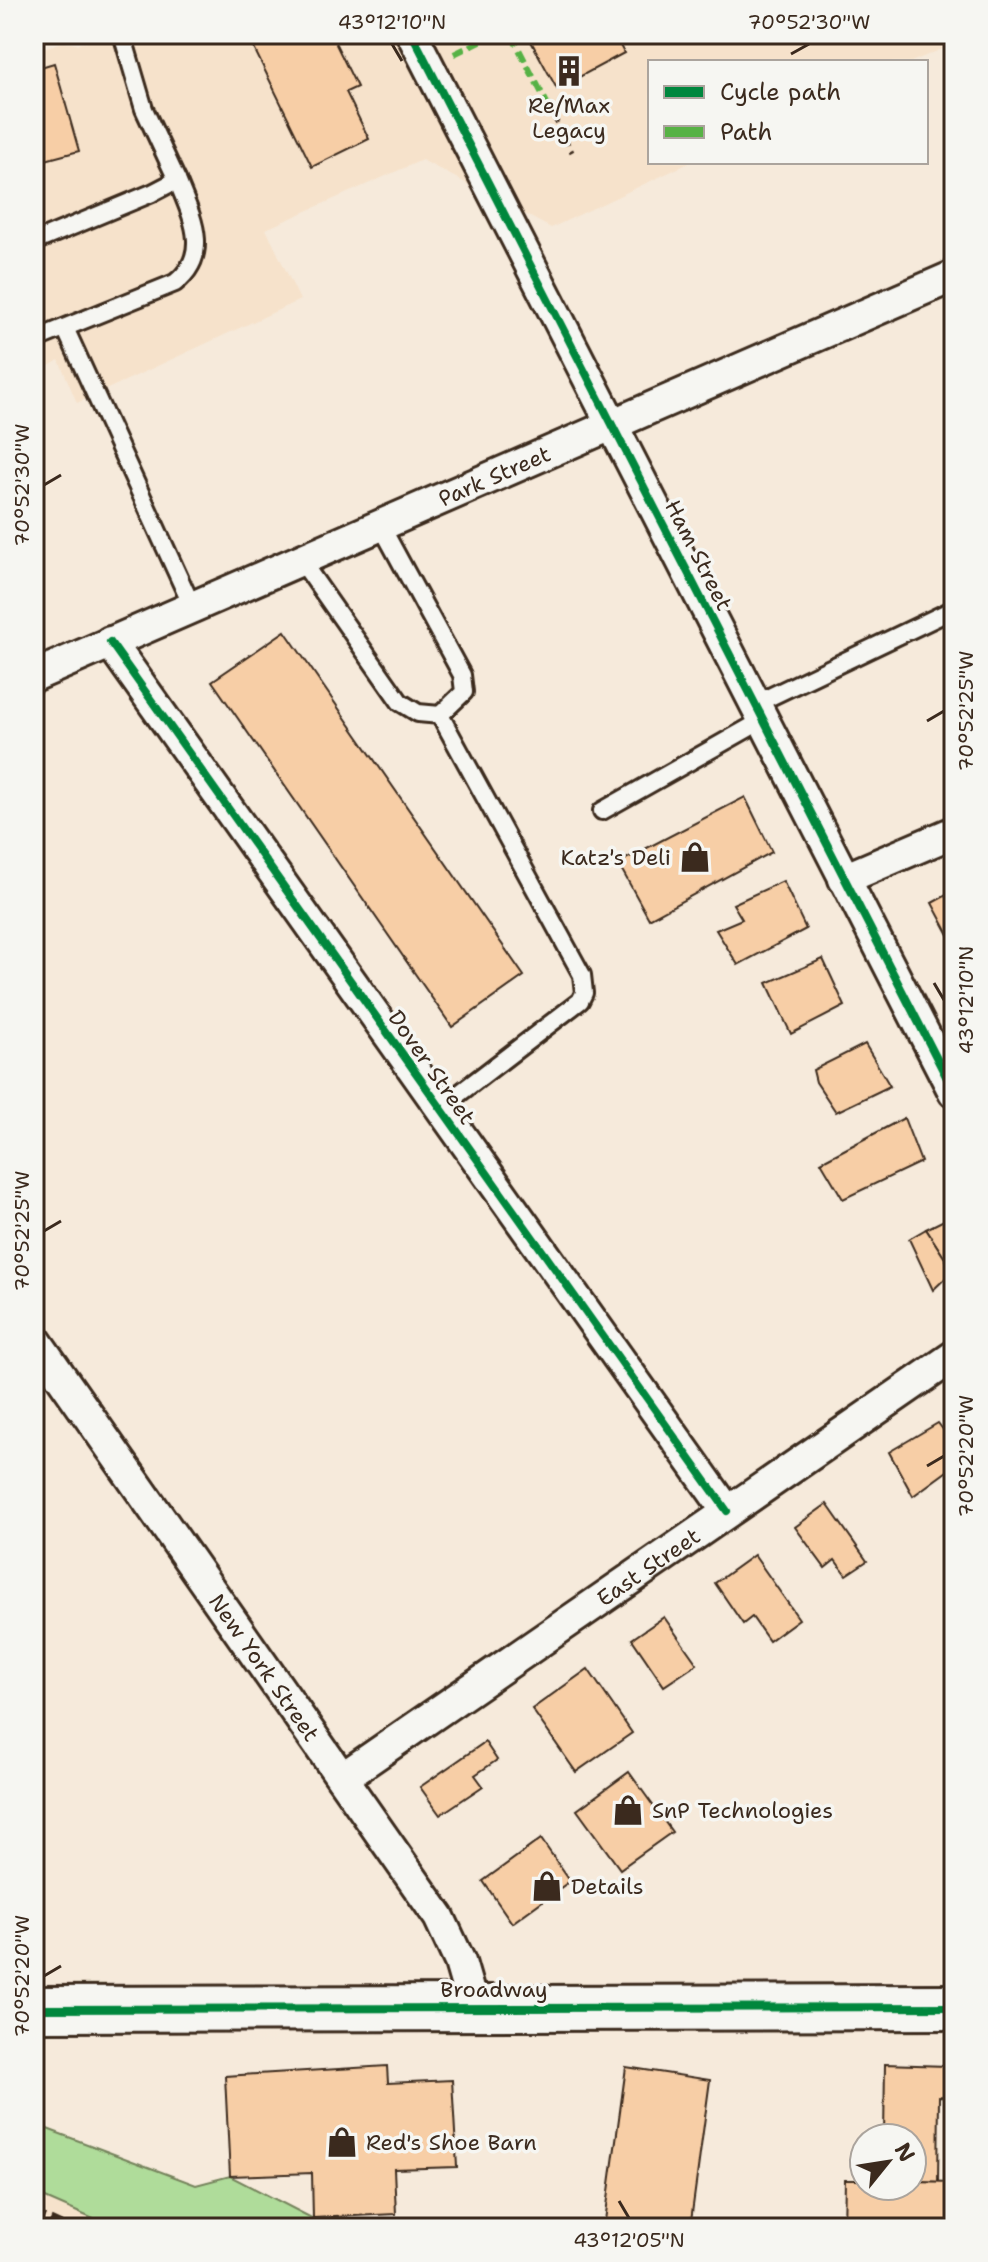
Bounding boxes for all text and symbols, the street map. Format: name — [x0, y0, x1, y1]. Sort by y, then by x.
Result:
text: 43°12'10"N — [338, 9, 446, 35]
text: 70°52'30"W — [748, 9, 870, 35]
building icon: Re/Max Legacy — [552, 54, 586, 88]
legend — [648, 60, 928, 164]
text: Cycle path — [720, 76, 841, 108]
place label: Re/Max Legacy — [528, 91, 610, 145]
text: Path — [720, 116, 772, 148]
text: 70°52'30"W — [9, 424, 35, 546]
street label: Park Street — [434, 439, 555, 513]
street label: Ham Street — [658, 495, 739, 616]
text: 70°52'25"W — [953, 651, 979, 771]
shop icon: Katz's Deli — [678, 840, 712, 874]
place label: Katz's Deli — [560, 843, 671, 872]
text: 43°12'10"N — [953, 946, 979, 1054]
street label: Dover Street — [381, 1004, 482, 1130]
text: 70°52'25"W — [9, 1171, 35, 1291]
text: 70°52'20"W — [953, 1395, 979, 1517]
street label: East Street — [591, 1521, 706, 1613]
street label: New York Street — [202, 1588, 326, 1747]
shop icon: SnP Technologies — [611, 1793, 645, 1827]
place label: SnP Technologies — [652, 1796, 833, 1825]
shop icon: Details — [530, 1869, 564, 1903]
place label: Details — [571, 1872, 644, 1901]
text: 70°52'20"W — [9, 1915, 35, 2037]
street label: Broadway — [440, 1975, 548, 2004]
north arrow — [848, 2122, 928, 2202]
shop icon: Red's Shoe Barn — [325, 2125, 359, 2159]
place label: Red's Shoe Barn — [366, 2128, 537, 2157]
text: N — [888, 2137, 922, 2167]
text: 43°12'05"N — [573, 2227, 685, 2253]

